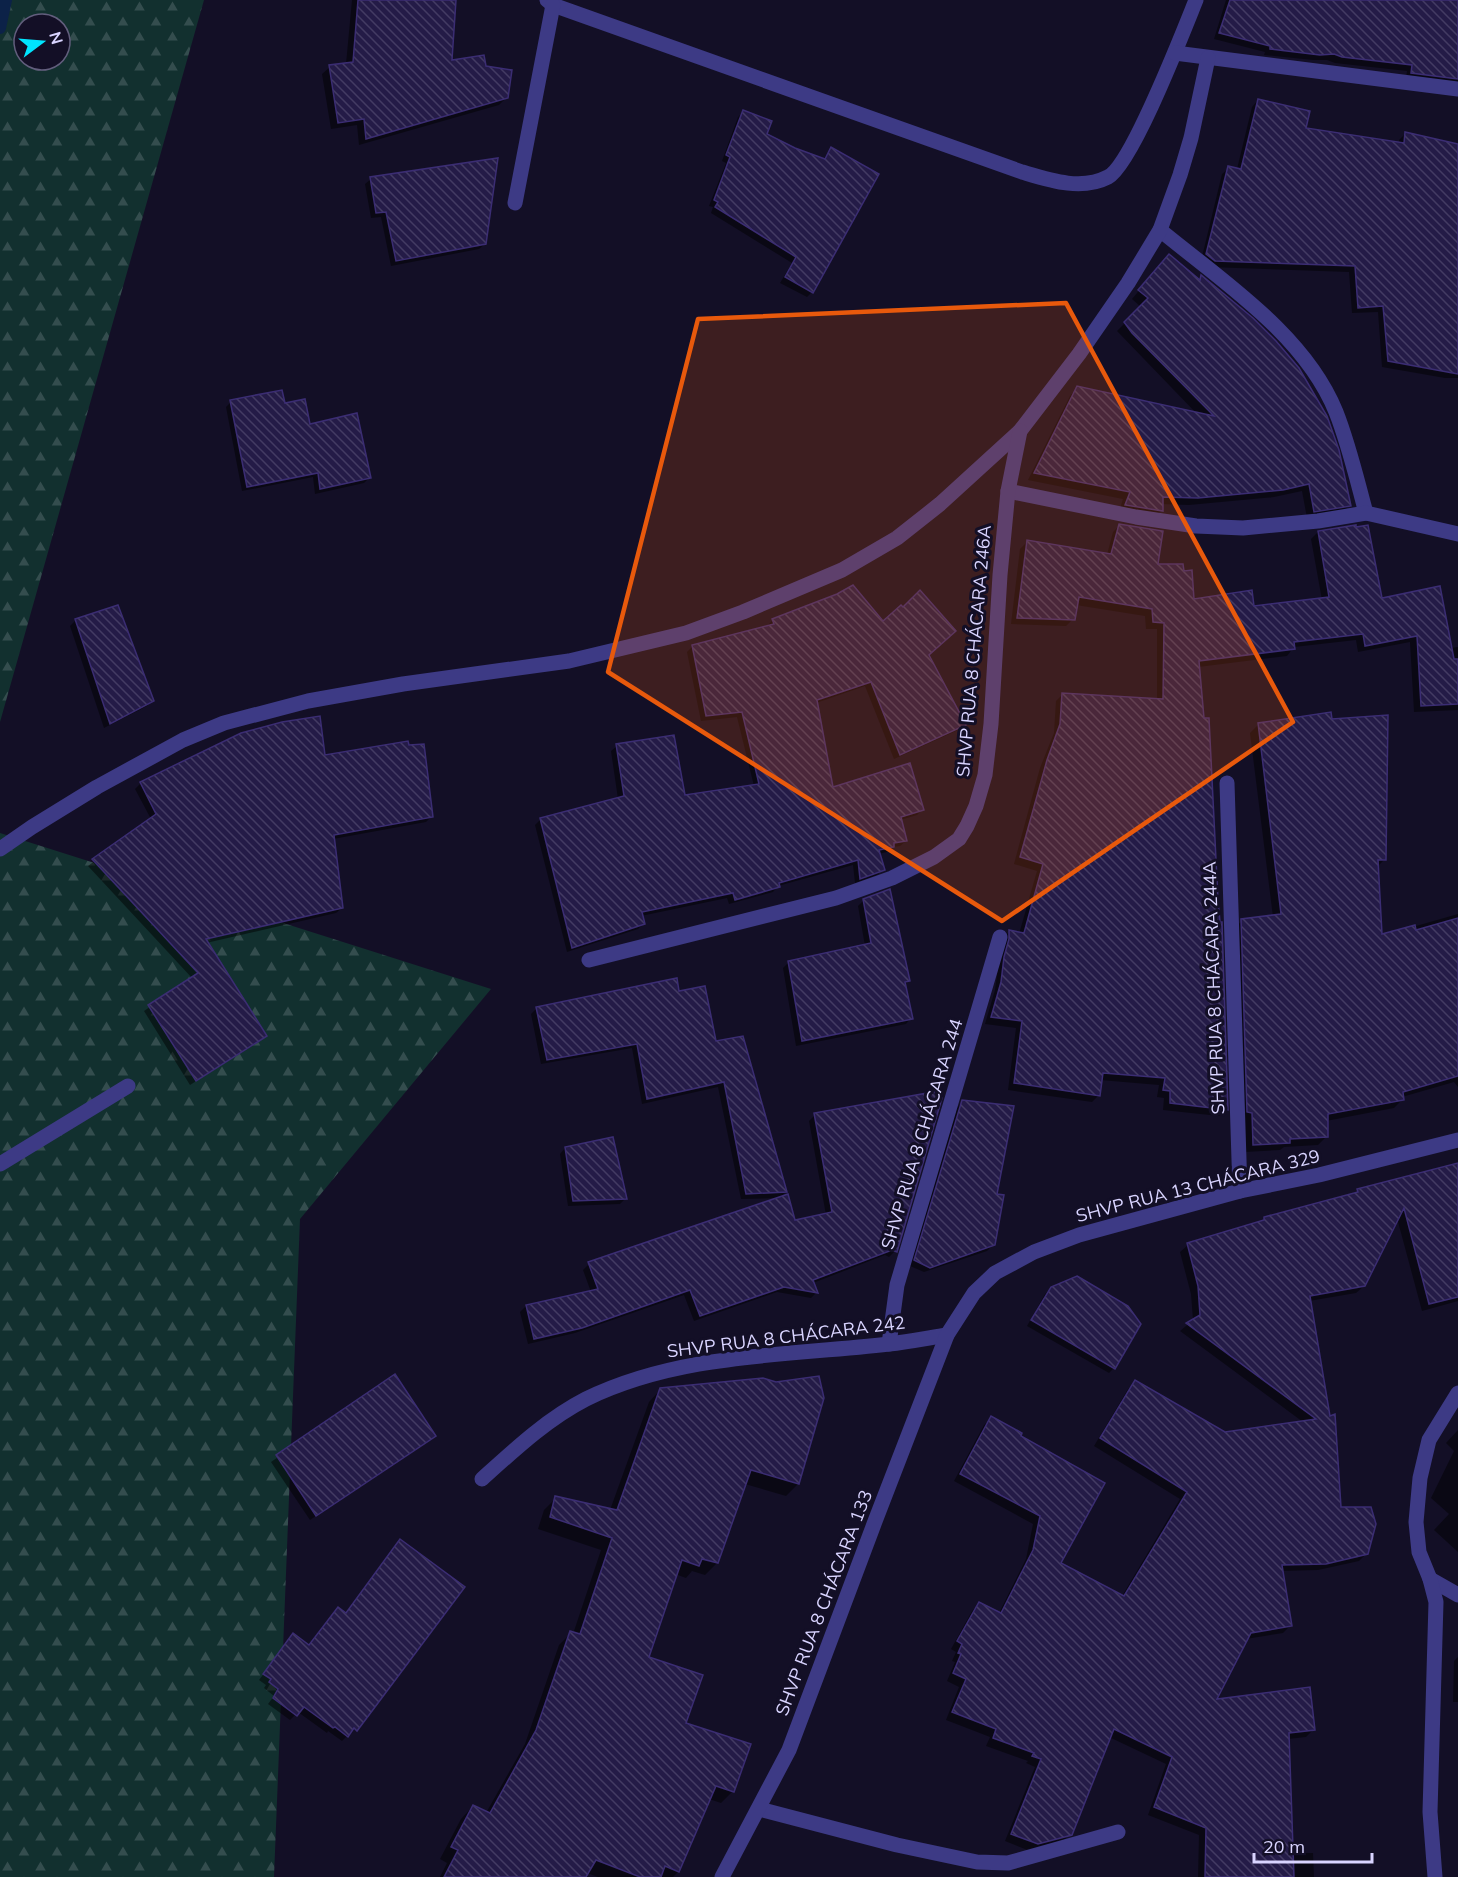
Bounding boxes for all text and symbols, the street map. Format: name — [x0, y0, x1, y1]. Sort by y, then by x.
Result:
north arrow — [12, 12, 72, 72]
text: N — [45, 29, 68, 46]
street label: SHVP RUA 8 CHÁCARA 246A — [951, 524, 996, 778]
street label: SHVP RUA 8 CHÁCARA 244A — [1198, 861, 1229, 1115]
street label: SHVP RUA 8 CHÁCARA 244 — [875, 1016, 968, 1252]
street label: SHVP RUA 13 CHÁCARA 329 — [1074, 1144, 1322, 1227]
street label: SHVP RUA 8 CHÁCARA 242 — [666, 1310, 906, 1363]
street label: SHVP RUA 8 CHÁCARA 133 — [770, 1487, 877, 1719]
scale bar — [1254, 1826, 1372, 1864]
text: 20 m — [1263, 1835, 1305, 1858]

